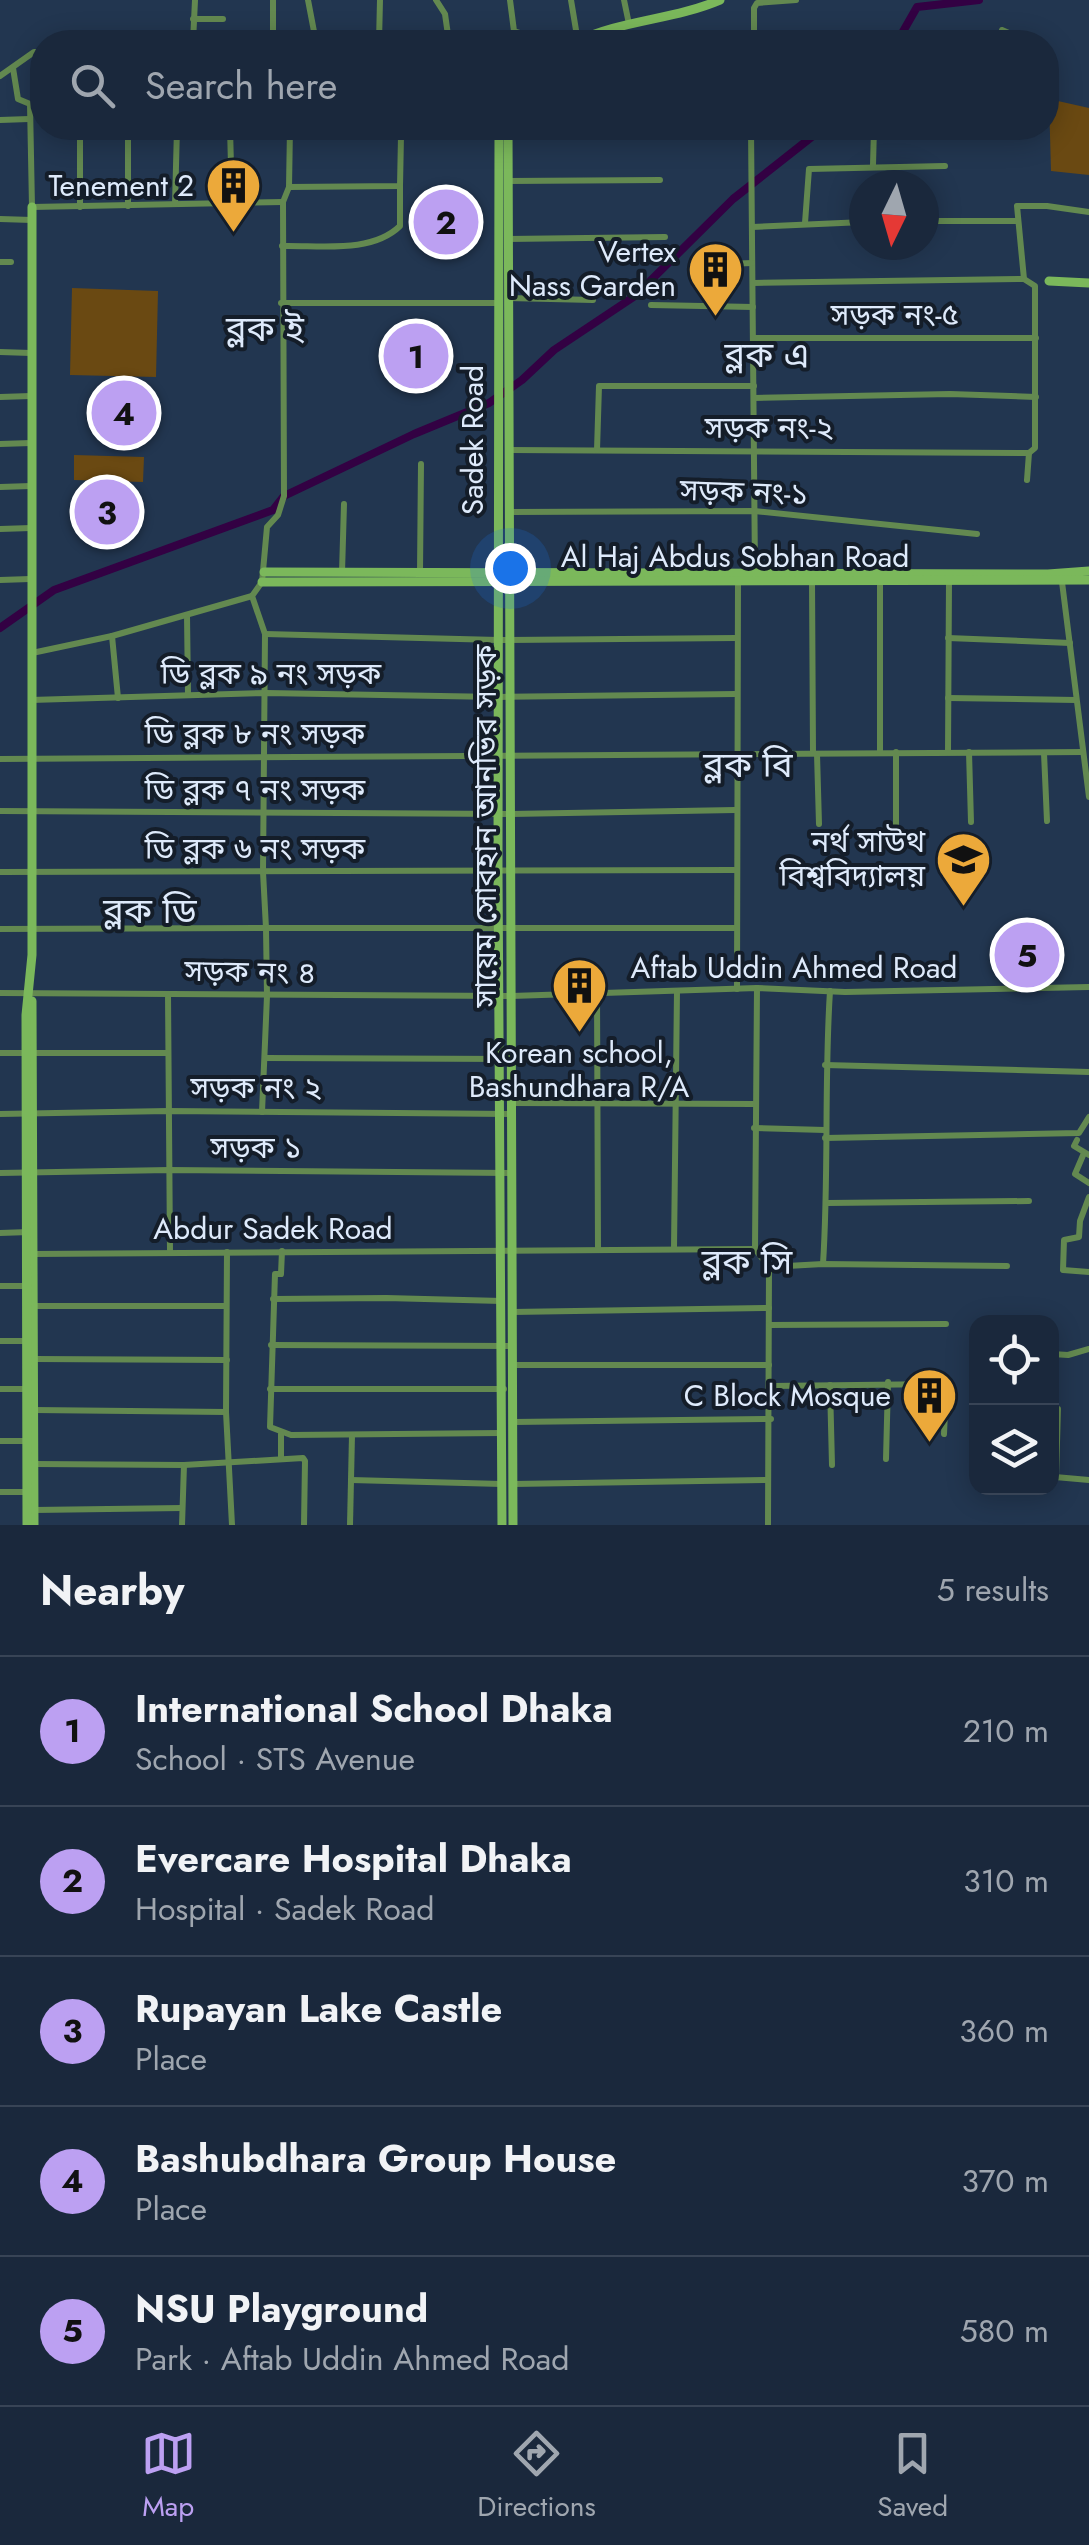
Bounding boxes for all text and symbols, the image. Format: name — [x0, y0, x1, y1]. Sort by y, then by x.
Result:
search box — [30, 30, 1059, 140]
icon: search — [65, 58, 120, 113]
text: Search here — [145, 58, 337, 113]
building icon: Tenement 2 — [203, 156, 263, 235]
place label: Tenement 2 — [49, 164, 194, 207]
north arrow — [849, 170, 939, 260]
pin: 2 — [414, 184, 478, 260]
place label: Vertex Nass Garden — [509, 230, 676, 307]
building icon: Vertex Nass Garden — [685, 239, 745, 318]
street label: সড়ক নং-৫ — [830, 293, 959, 336]
district label: ব্লক ই — [225, 304, 305, 354]
pin: 1 — [384, 318, 448, 394]
district label: ব্লক এ — [724, 330, 809, 380]
street label: Sadek Road — [451, 365, 494, 515]
pin: 4 — [92, 376, 156, 450]
street label: সড়ক নং-২ — [704, 406, 833, 449]
street label: সড়ক নং-১ — [678, 468, 809, 515]
pin: 3 — [74, 474, 140, 550]
street label: Al Haj Abdus Sobhan Road — [561, 535, 909, 578]
your location — [485, 543, 536, 594]
street label: সায়েম সোবহান আনভির সড়ক — [464, 644, 507, 1009]
street label: ডি ব্লক ৯ নং সড়ক — [160, 652, 382, 695]
street label: ডি ব্লক ৮ নং সড়ক — [144, 712, 366, 755]
district label: ব্লক বি — [702, 740, 794, 790]
street label: ডি ব্লক ৭ নং সড়ক — [144, 768, 366, 811]
place label: নর্থ সাউথ বিশ্ববিদ্যালয় — [778, 820, 926, 897]
street label: ডি ব্লক ৬ নং সড়ক — [144, 827, 366, 870]
school or university icon: নর্থ সাউথ বিশ্ববিদ্যালয় — [934, 829, 994, 908]
district label: ব্লক ডি — [102, 886, 198, 936]
pin: 5 — [994, 918, 1060, 992]
street label: Aftab Uddin Ahmed Road — [631, 946, 957, 989]
street label: সড়ক নং ৪ — [183, 949, 316, 994]
building icon: Korean school, Bashundhara R/A — [549, 955, 609, 1034]
place label: Korean school, Bashundhara R/A — [469, 1031, 689, 1108]
street label: সড়ক নং ২ — [189, 1066, 322, 1109]
street label: সড়ক ১ — [209, 1126, 302, 1169]
street label: Abdur Sadek Road — [153, 1207, 393, 1250]
district label: ব্লক সি — [701, 1237, 793, 1287]
map controls — [969, 1315, 1059, 1495]
button: locate — [969, 1315, 1059, 1405]
building icon: C Block Mosque — [900, 1366, 960, 1445]
place label: C Block Mosque — [684, 1374, 891, 1417]
button: layers — [969, 1405, 1059, 1495]
text: Nearby — [40, 1560, 184, 1621]
text: 5 results — [937, 1567, 1049, 1613]
text: International School Dhaka — [135, 1681, 613, 1736]
text: 1 — [64, 1708, 81, 1754]
text: 210 m — [963, 1708, 1049, 1754]
text: School · STS Avenue — [135, 1736, 415, 1782]
text: Evercare Hospital Dhaka — [135, 1831, 572, 1886]
text: 2 — [62, 1858, 83, 1904]
text: 310 m — [963, 1858, 1049, 1904]
text: Hospital · Sadek Road — [135, 1886, 434, 1932]
text: Rupayan Lake Castle — [135, 1981, 502, 2036]
text: 3 — [63, 2008, 82, 2054]
text: 360 m — [959, 2008, 1049, 2054]
text: Place — [135, 2036, 207, 2082]
text: Bashubdhara Group House — [135, 2131, 616, 2186]
text: 4 — [61, 2158, 84, 2204]
text: 370 m — [961, 2158, 1049, 2204]
text: Place — [135, 2186, 207, 2232]
text: NSU Playground — [135, 2281, 428, 2336]
text: 5 — [62, 2308, 83, 2354]
text: 580 m — [960, 2308, 1049, 2354]
text: Park · Aftab Uddin Ahmed Road — [135, 2336, 569, 2382]
tab: Map — [141, 2426, 196, 2527]
tab: Directions — [477, 2426, 596, 2527]
tab: Saved — [877, 2426, 948, 2527]

